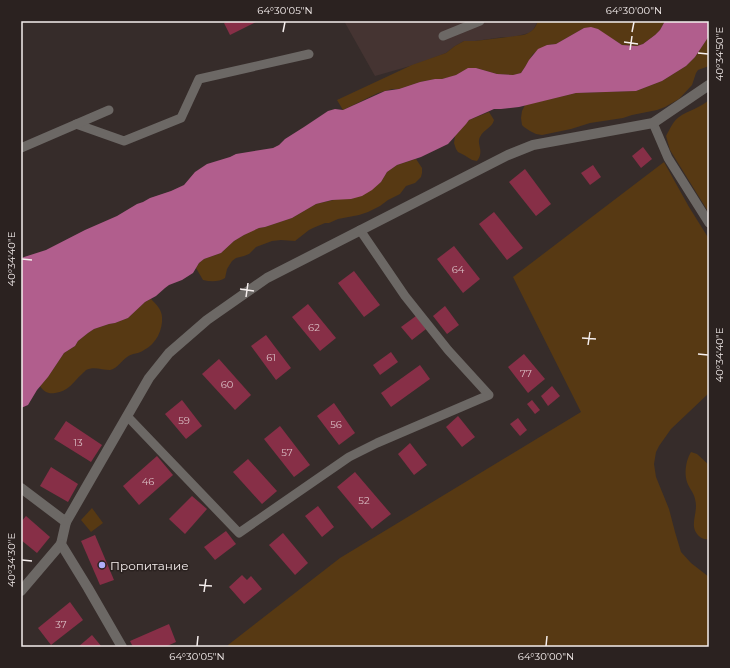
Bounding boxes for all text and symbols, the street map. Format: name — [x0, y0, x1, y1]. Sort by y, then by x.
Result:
text: 64°30'05"N — [257, 4, 313, 17]
text: 64°30'00"N — [606, 4, 662, 17]
text: 40°34'50"E — [713, 26, 726, 81]
text: 40°34'40"E — [5, 231, 18, 286]
house number: 64 — [452, 263, 465, 276]
house number: 62 — [308, 321, 320, 334]
text: 40°34'40"E — [713, 327, 726, 382]
house number: 61 — [266, 351, 276, 364]
house number: 77 — [520, 367, 532, 380]
house number: 60 — [221, 378, 234, 391]
house number: 59 — [178, 414, 190, 427]
house number: 56 — [330, 418, 342, 431]
house number: 13 — [73, 436, 83, 449]
house number: 57 — [281, 446, 293, 459]
house number: 46 — [142, 475, 154, 488]
house number: 52 — [358, 494, 370, 507]
text: 40°34'30"E — [5, 532, 18, 587]
place label: Пропитание — [110, 558, 189, 573]
marker: Пропитание — [97, 560, 107, 570]
house number: 37 — [55, 618, 67, 631]
text: 64°30'05"N — [169, 650, 225, 663]
text: 64°30'00"N — [518, 650, 574, 663]

